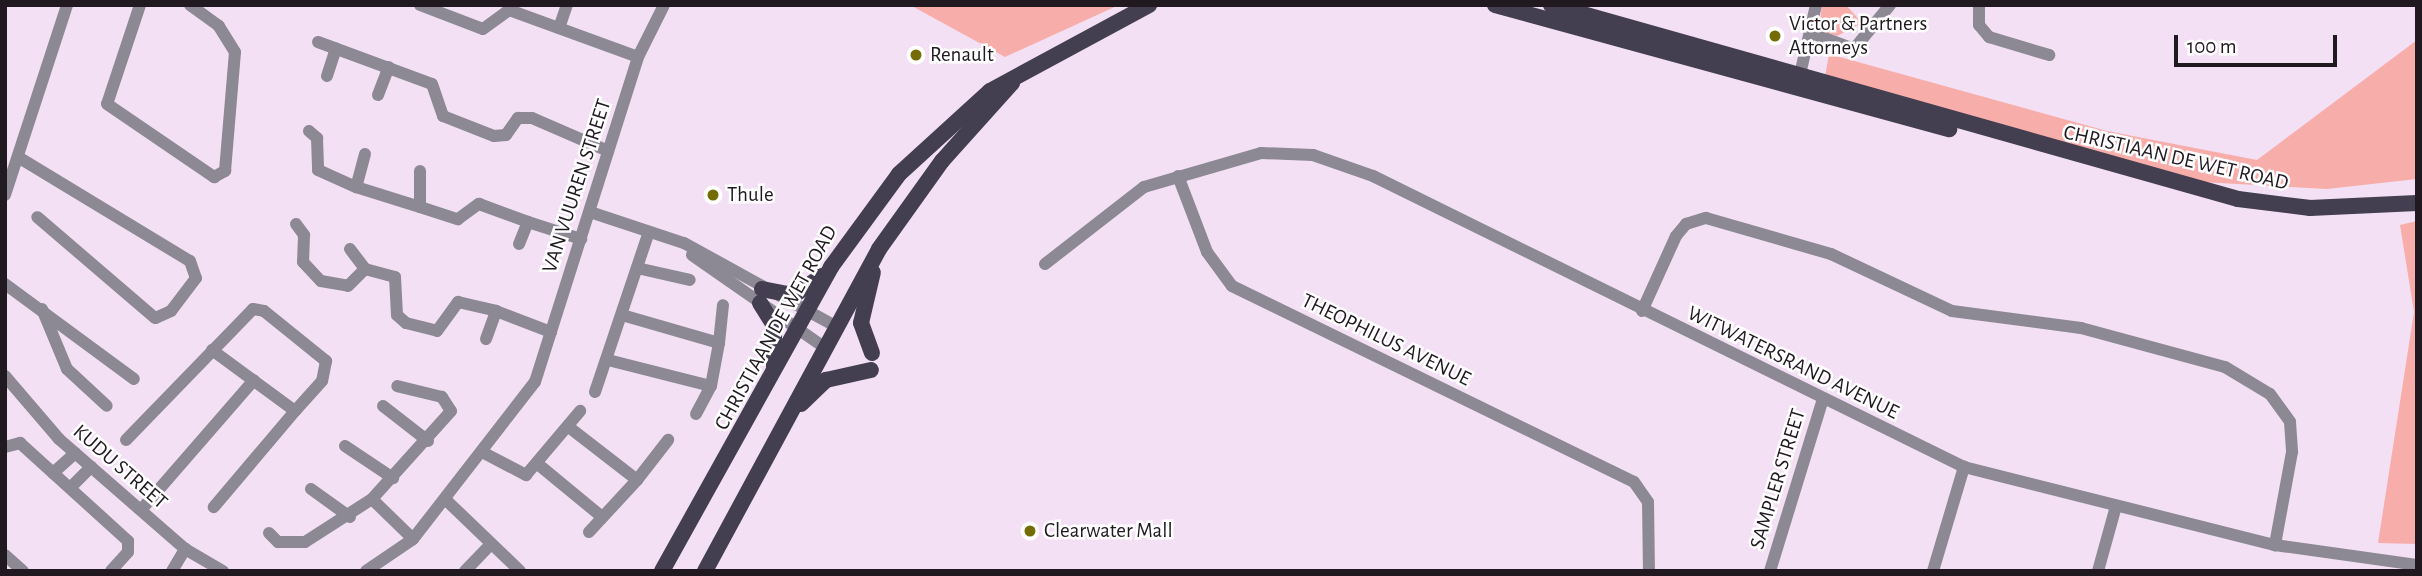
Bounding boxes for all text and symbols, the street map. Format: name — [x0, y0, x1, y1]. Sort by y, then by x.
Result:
place label: Victor & Partners Attorneys — [1789, 11, 1927, 61]
scale bar — [2177, 21, 2340, 65]
marker: Victor & Partners Attorneys — [1767, 28, 1783, 44]
text: 100 m — [2187, 36, 2237, 57]
place label: Renault — [930, 42, 994, 68]
marker: Renault — [908, 47, 924, 63]
street label: VAN VUUREN STREET — [537, 96, 617, 276]
street label: CHRISTIAAN DE WET ROAD — [2061, 120, 2291, 196]
place label: Thule — [727, 182, 774, 208]
marker: Thule — [705, 187, 721, 203]
street label: CHRISTIAAN DE WET ROAD — [709, 221, 843, 435]
street label: THEOPHILUS AVENUE — [1297, 288, 1475, 392]
street label: WITWATERSRAND AVENUE — [1683, 301, 1903, 425]
street label: SAMPLER STREET — [1745, 406, 1811, 552]
street label: KUDU STREET — [68, 419, 172, 515]
place label: Clearwater Mall — [1044, 518, 1173, 544]
marker: Clearwater Mall — [1022, 523, 1038, 539]

